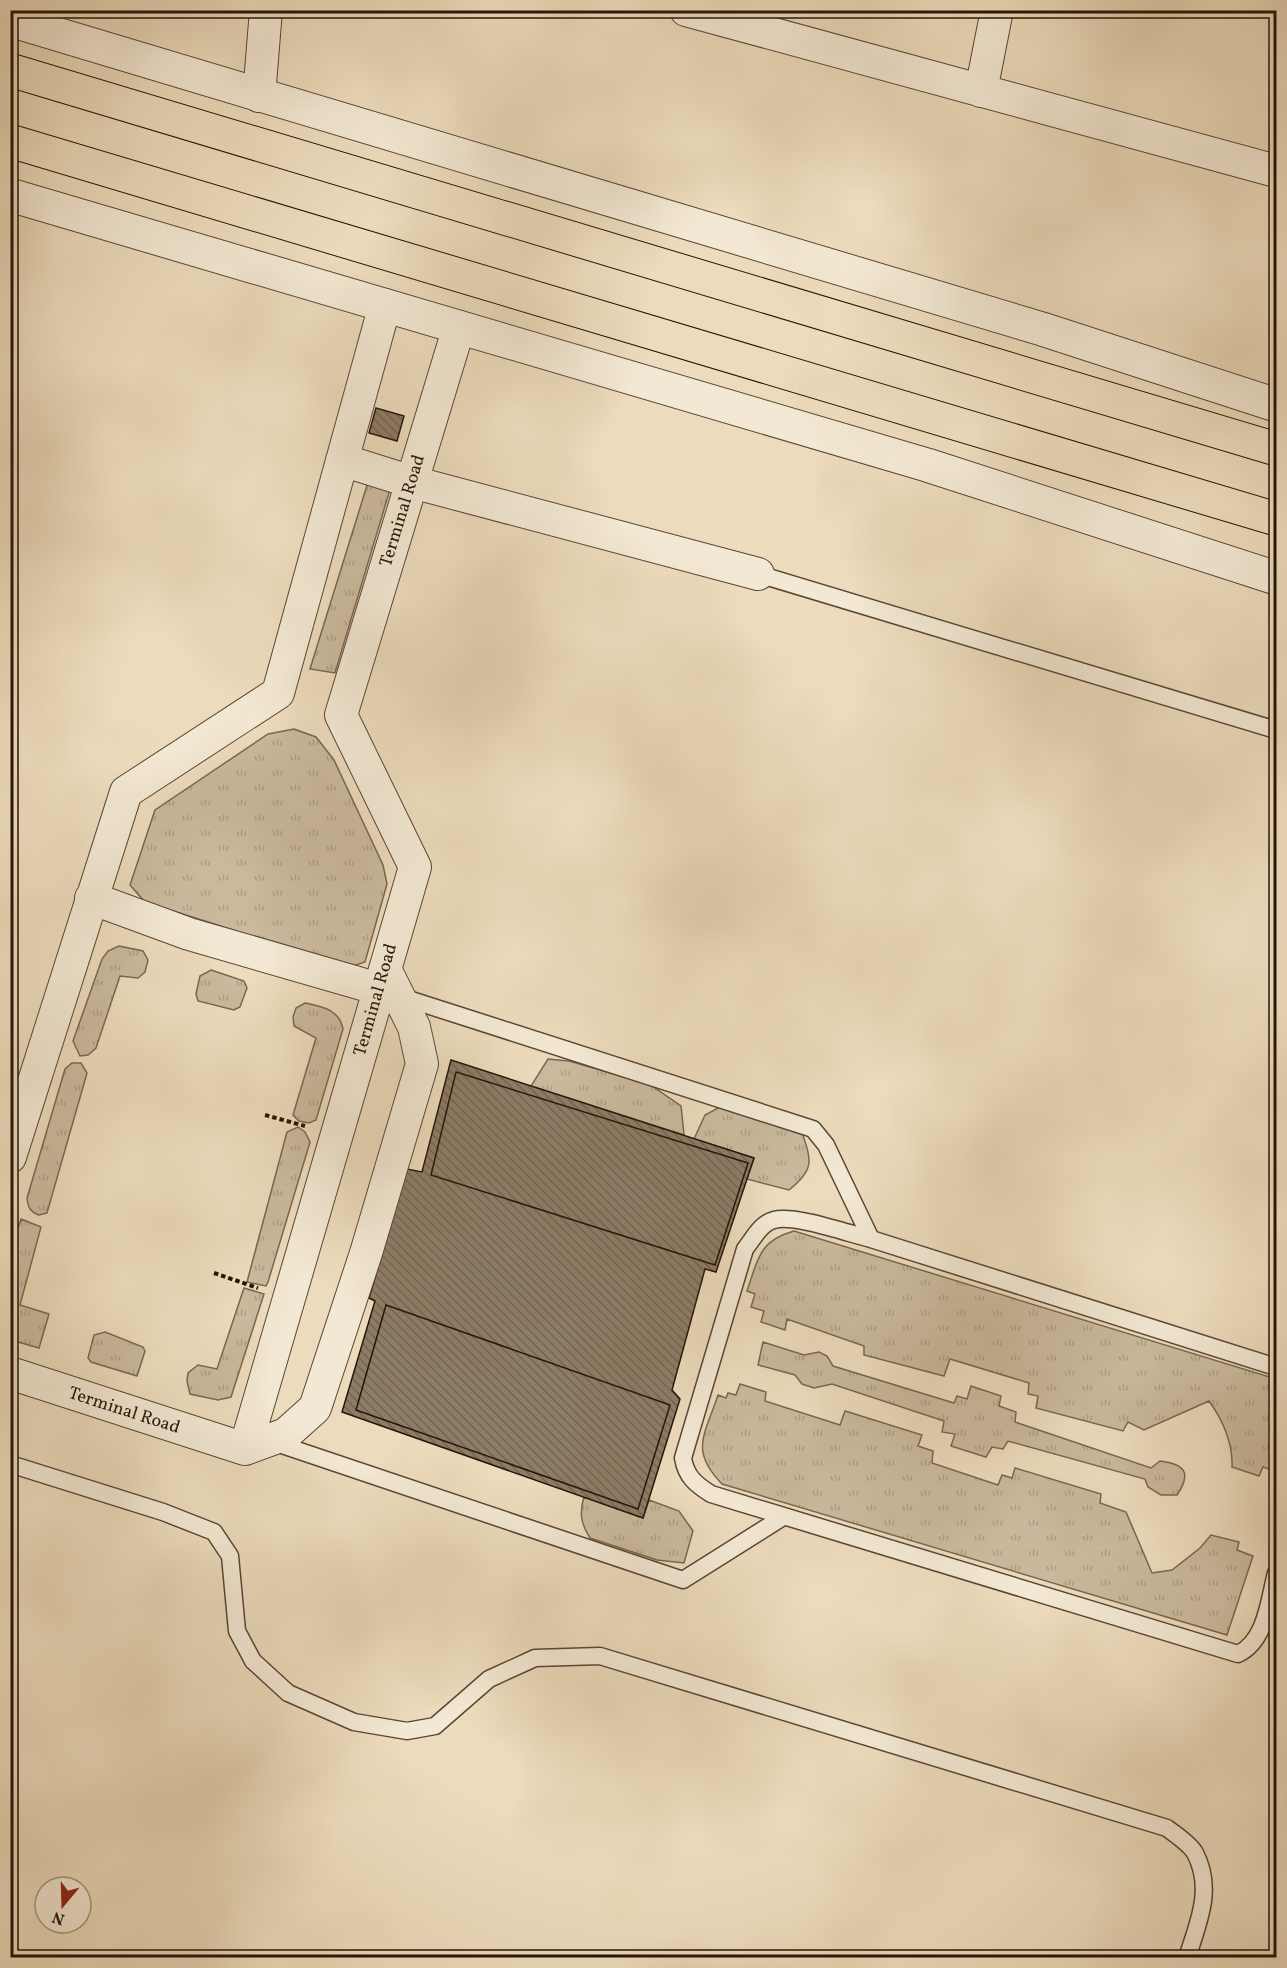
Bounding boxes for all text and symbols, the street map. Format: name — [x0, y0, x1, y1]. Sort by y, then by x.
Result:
street label: Terminal Road — [374, 452, 432, 570]
street label: Terminal Road — [348, 941, 404, 1059]
street label: Terminal Road — [65, 1381, 183, 1441]
north arrow — [33, 1875, 93, 1935]
text: N — [49, 1905, 68, 1930]

